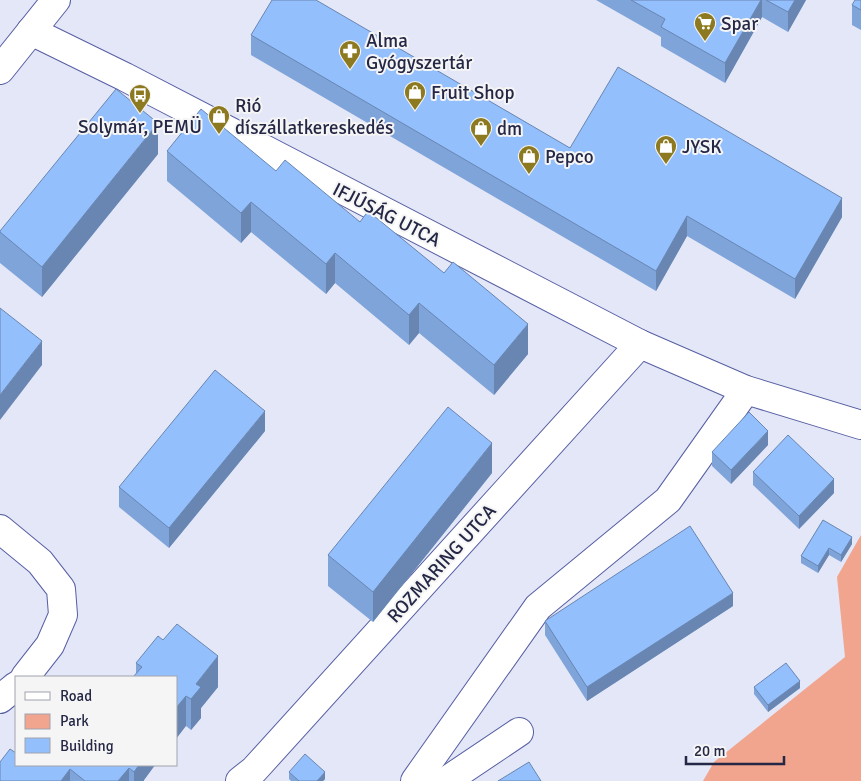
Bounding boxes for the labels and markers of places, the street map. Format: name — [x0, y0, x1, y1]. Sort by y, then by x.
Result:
supermarket icon: Spar — [693, 11, 717, 42]
place label: Spar — [721, 12, 758, 36]
place label: Alma Gyógyszertár — [366, 29, 472, 75]
pharmacy icon: Alma Gyógyszertár — [338, 39, 362, 70]
shop icon: Fruit Shop — [403, 80, 427, 111]
place label: Fruit Shop — [431, 81, 515, 105]
bus stop icon: Solymár, PEMÜ — [128, 83, 152, 114]
place label: Rió díszállatkereskedés — [235, 94, 393, 140]
shop icon: Rió díszállatkereskedés — [207, 104, 231, 135]
place label: Solymár, PEMÜ — [78, 115, 202, 139]
shop icon: dm — [469, 116, 493, 147]
place label: dm — [497, 117, 522, 141]
shop icon: JYSK — [654, 134, 678, 165]
place label: JYSK — [682, 135, 722, 159]
shop icon: Pepco — [517, 144, 541, 175]
place label: Pepco — [545, 145, 594, 169]

